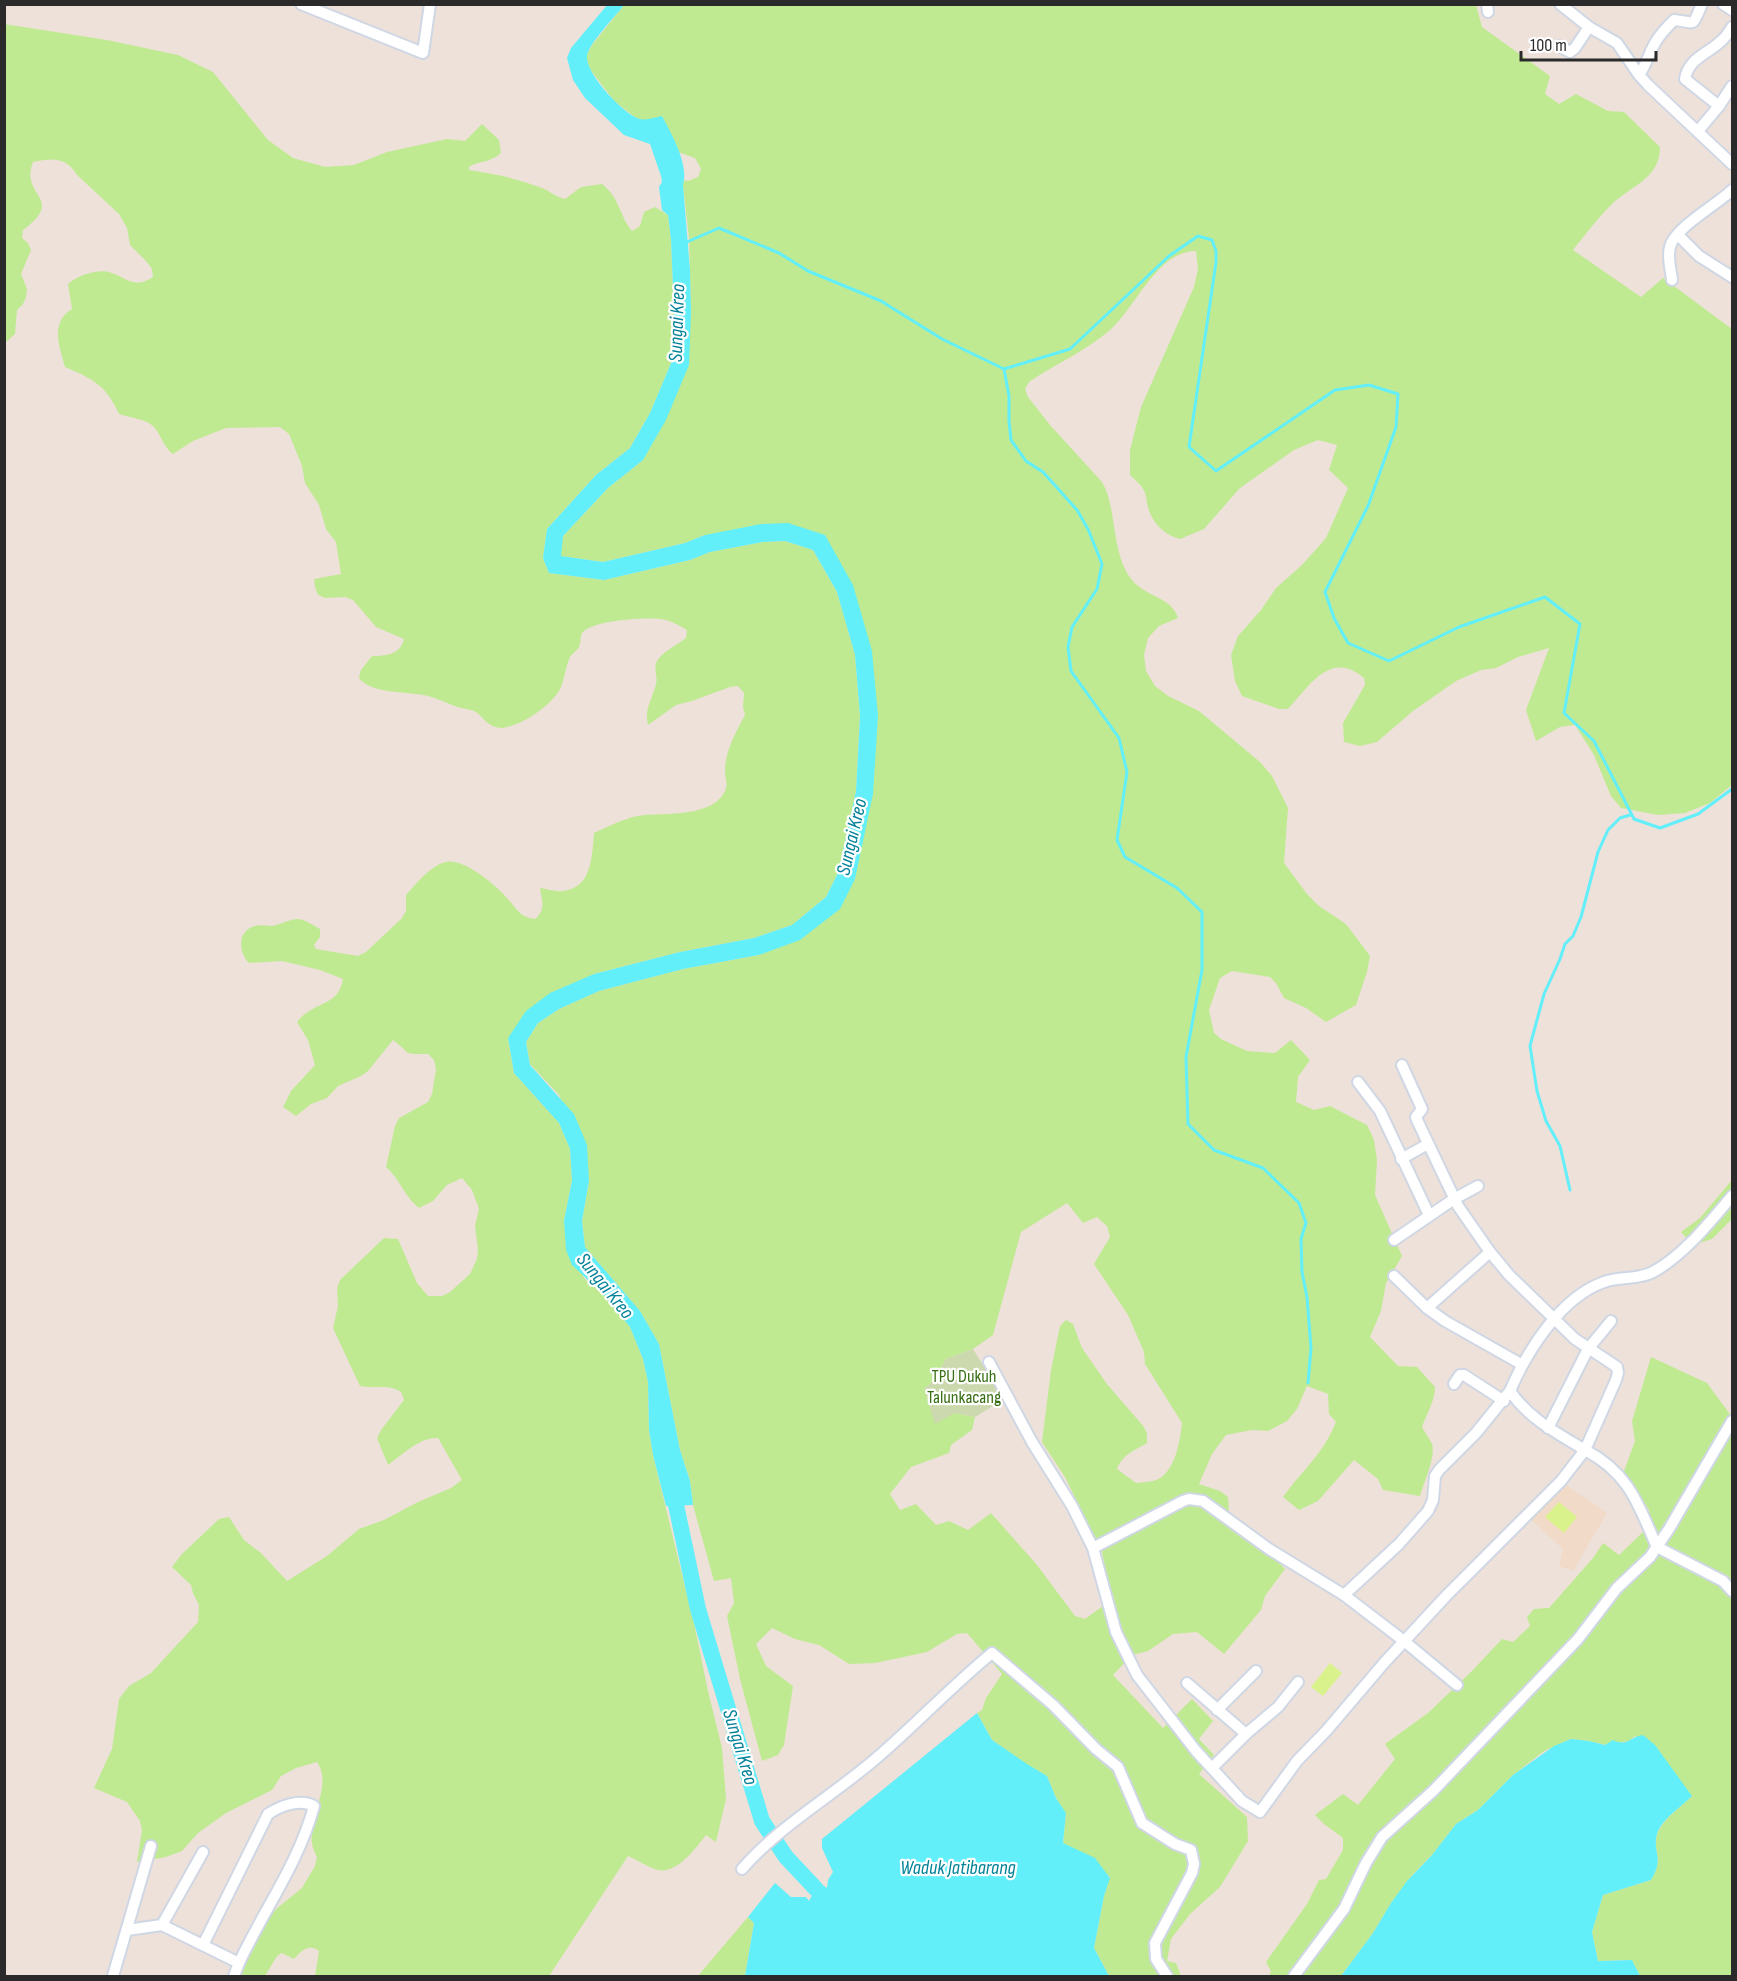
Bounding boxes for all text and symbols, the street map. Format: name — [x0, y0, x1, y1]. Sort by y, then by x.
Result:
scale bar — [1521, 24, 1656, 62]
text: 100 m — [1530, 35, 1567, 56]
water label: Sungai Kreo — [664, 284, 690, 362]
water label: Sungai Kreo — [832, 796, 872, 878]
water label: Sungai Kreo — [571, 1248, 639, 1324]
park label: TPU Dukuh Talunkacang — [927, 1366, 1001, 1408]
water label: Sungai Kreo — [717, 1706, 763, 1788]
water label: Waduk Jatibarang — [900, 1856, 1016, 1880]

